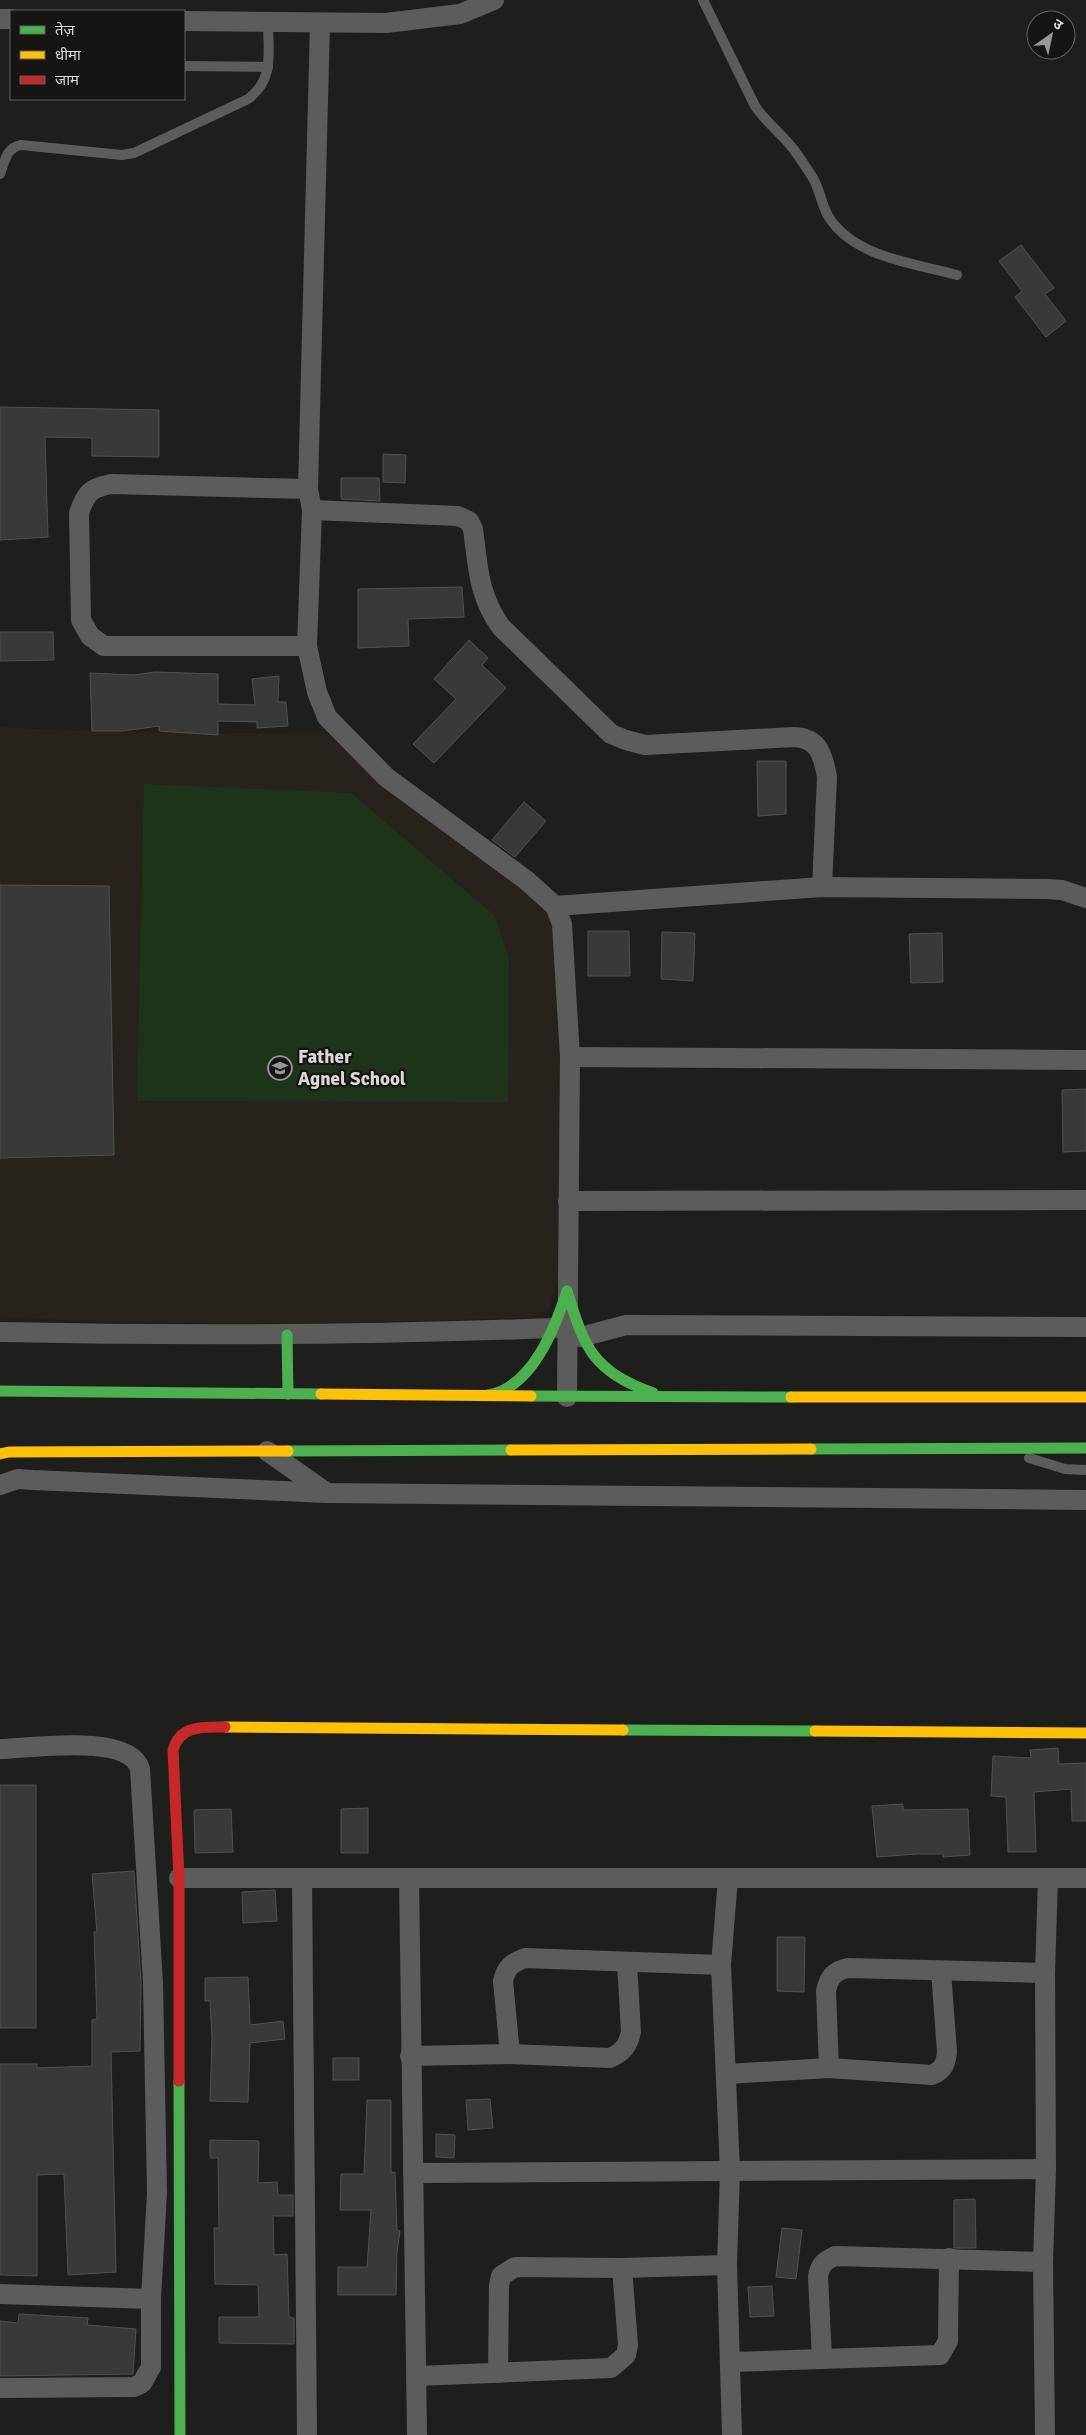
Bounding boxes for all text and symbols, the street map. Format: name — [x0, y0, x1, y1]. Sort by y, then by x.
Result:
legend — [10, 10, 185, 100]
north arrow — [1026, 10, 1076, 60]
text: उ — [1050, 15, 1067, 34]
text: तेज़ — [55, 21, 76, 39]
text: धीमा — [55, 46, 82, 64]
text: जाम — [55, 71, 80, 89]
place label: Father Agnel School — [298, 1045, 406, 1091]
school or university icon: Father Agnel School — [267, 1055, 293, 1081]

